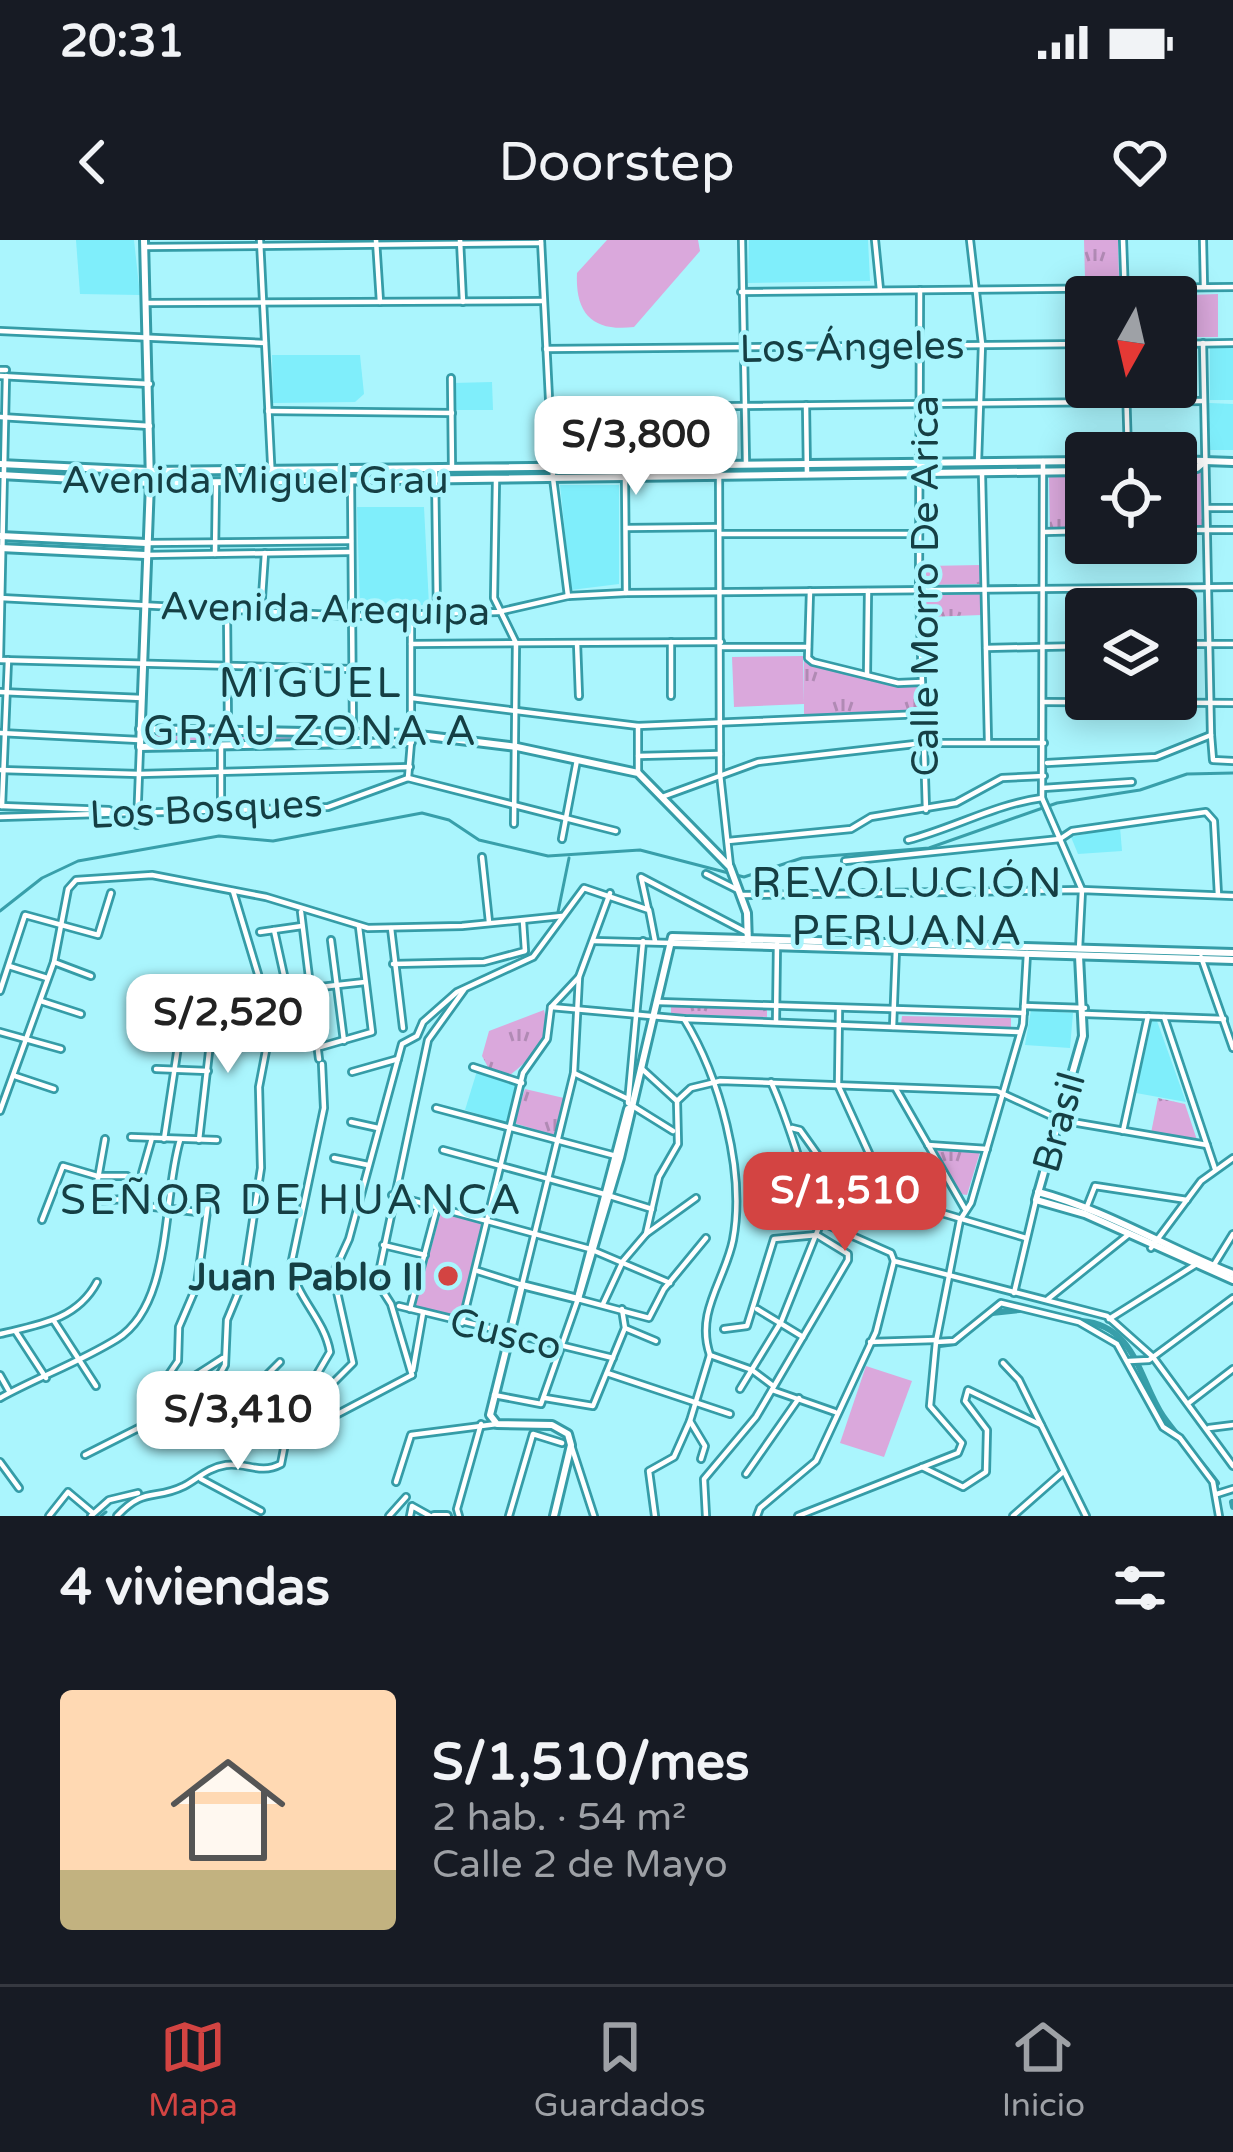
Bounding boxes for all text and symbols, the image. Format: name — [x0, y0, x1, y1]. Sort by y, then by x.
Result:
text: 20:31 — [60, 15, 185, 69]
icon: back — [60, 129, 126, 195]
icon: heart — [1107, 129, 1173, 195]
text: Doorstep — [498, 130, 735, 195]
north arrow — [1065, 276, 1197, 408]
map controls — [1065, 276, 1197, 720]
street label: Los Ángeles — [739, 322, 965, 373]
street label: Calle Morro De Arica — [902, 395, 949, 777]
pin: S/3,800 — [525, 396, 747, 498]
text: S/3,800 — [561, 411, 711, 458]
button: locate — [1065, 432, 1197, 564]
street label: Avenida Miguel Grau — [61, 457, 449, 504]
street label: Avenida Arequipa — [159, 583, 490, 636]
button: layers — [1065, 588, 1197, 720]
district label: MIGUEL GRAU ZONA A — [143, 658, 479, 757]
street label: Los Bosques — [88, 780, 324, 839]
district label: REVOLUCIÓN PERUANA — [751, 858, 1065, 957]
pin: S/2,520 — [117, 974, 339, 1076]
text: S/2,520 — [153, 989, 303, 1036]
street label: Brasil — [1023, 1067, 1096, 1178]
pin: S/1,510 — [734, 1152, 956, 1254]
text: S/1,510 — [770, 1167, 920, 1214]
district label: SEÑOR DE HUANCA — [60, 1175, 524, 1226]
place label: Juan Pablo II — [188, 1254, 424, 1301]
marker: Juan Pablo II — [435, 1263, 461, 1289]
street label: Cusco — [445, 1298, 566, 1371]
pin: S/3,410 — [127, 1371, 349, 1473]
text: S/3,410 — [164, 1386, 312, 1433]
icon: filters — [1107, 1555, 1173, 1621]
text: 4 viviendas — [60, 1557, 330, 1619]
text: S/1,510/mes — [432, 1732, 749, 1794]
icon: home — [156, 1738, 300, 1882]
text: 2 hab. · 54 m² — [432, 1794, 686, 1841]
text: Calle 2 de Mayo — [432, 1841, 728, 1888]
tab: Mapa — [148, 2014, 238, 2125]
tab: Guardados — [534, 2014, 706, 2125]
tab: Inicio — [1002, 2014, 1085, 2125]

